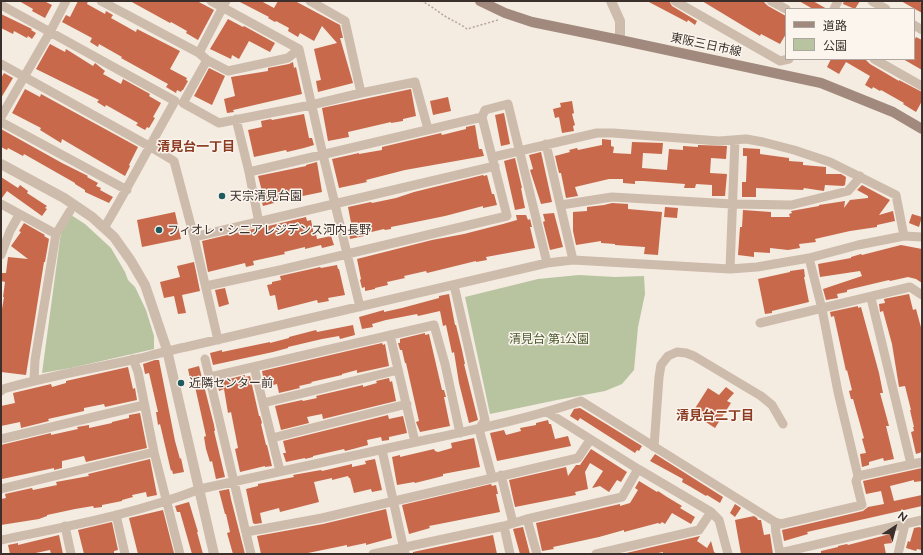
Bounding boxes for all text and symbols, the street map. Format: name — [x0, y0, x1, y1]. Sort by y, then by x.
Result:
legend — [785, 8, 915, 60]
text: 道路 — [823, 19, 847, 33]
street label: 東阪三日市線 — [669, 30, 743, 60]
text: 公園 — [823, 39, 847, 53]
district label: 清見台一丁目 — [157, 139, 235, 155]
place label: 天宗清見台園 — [230, 189, 302, 203]
marker: 天宗清見台園 — [217, 191, 227, 201]
place label: フィオレ・シニアレジデンス河内長野 — [167, 223, 371, 237]
marker: フィオレ・シニアレジデンス河内長野 — [154, 225, 164, 235]
park label: 清見台 第1公園 — [509, 332, 589, 346]
place label: 近隣センター前 — [189, 376, 273, 390]
marker: 近隣センター前 — [176, 378, 186, 388]
district label: 清見台二丁目 — [676, 408, 754, 424]
north arrow — [875, 507, 915, 547]
text: N — [895, 509, 910, 525]

